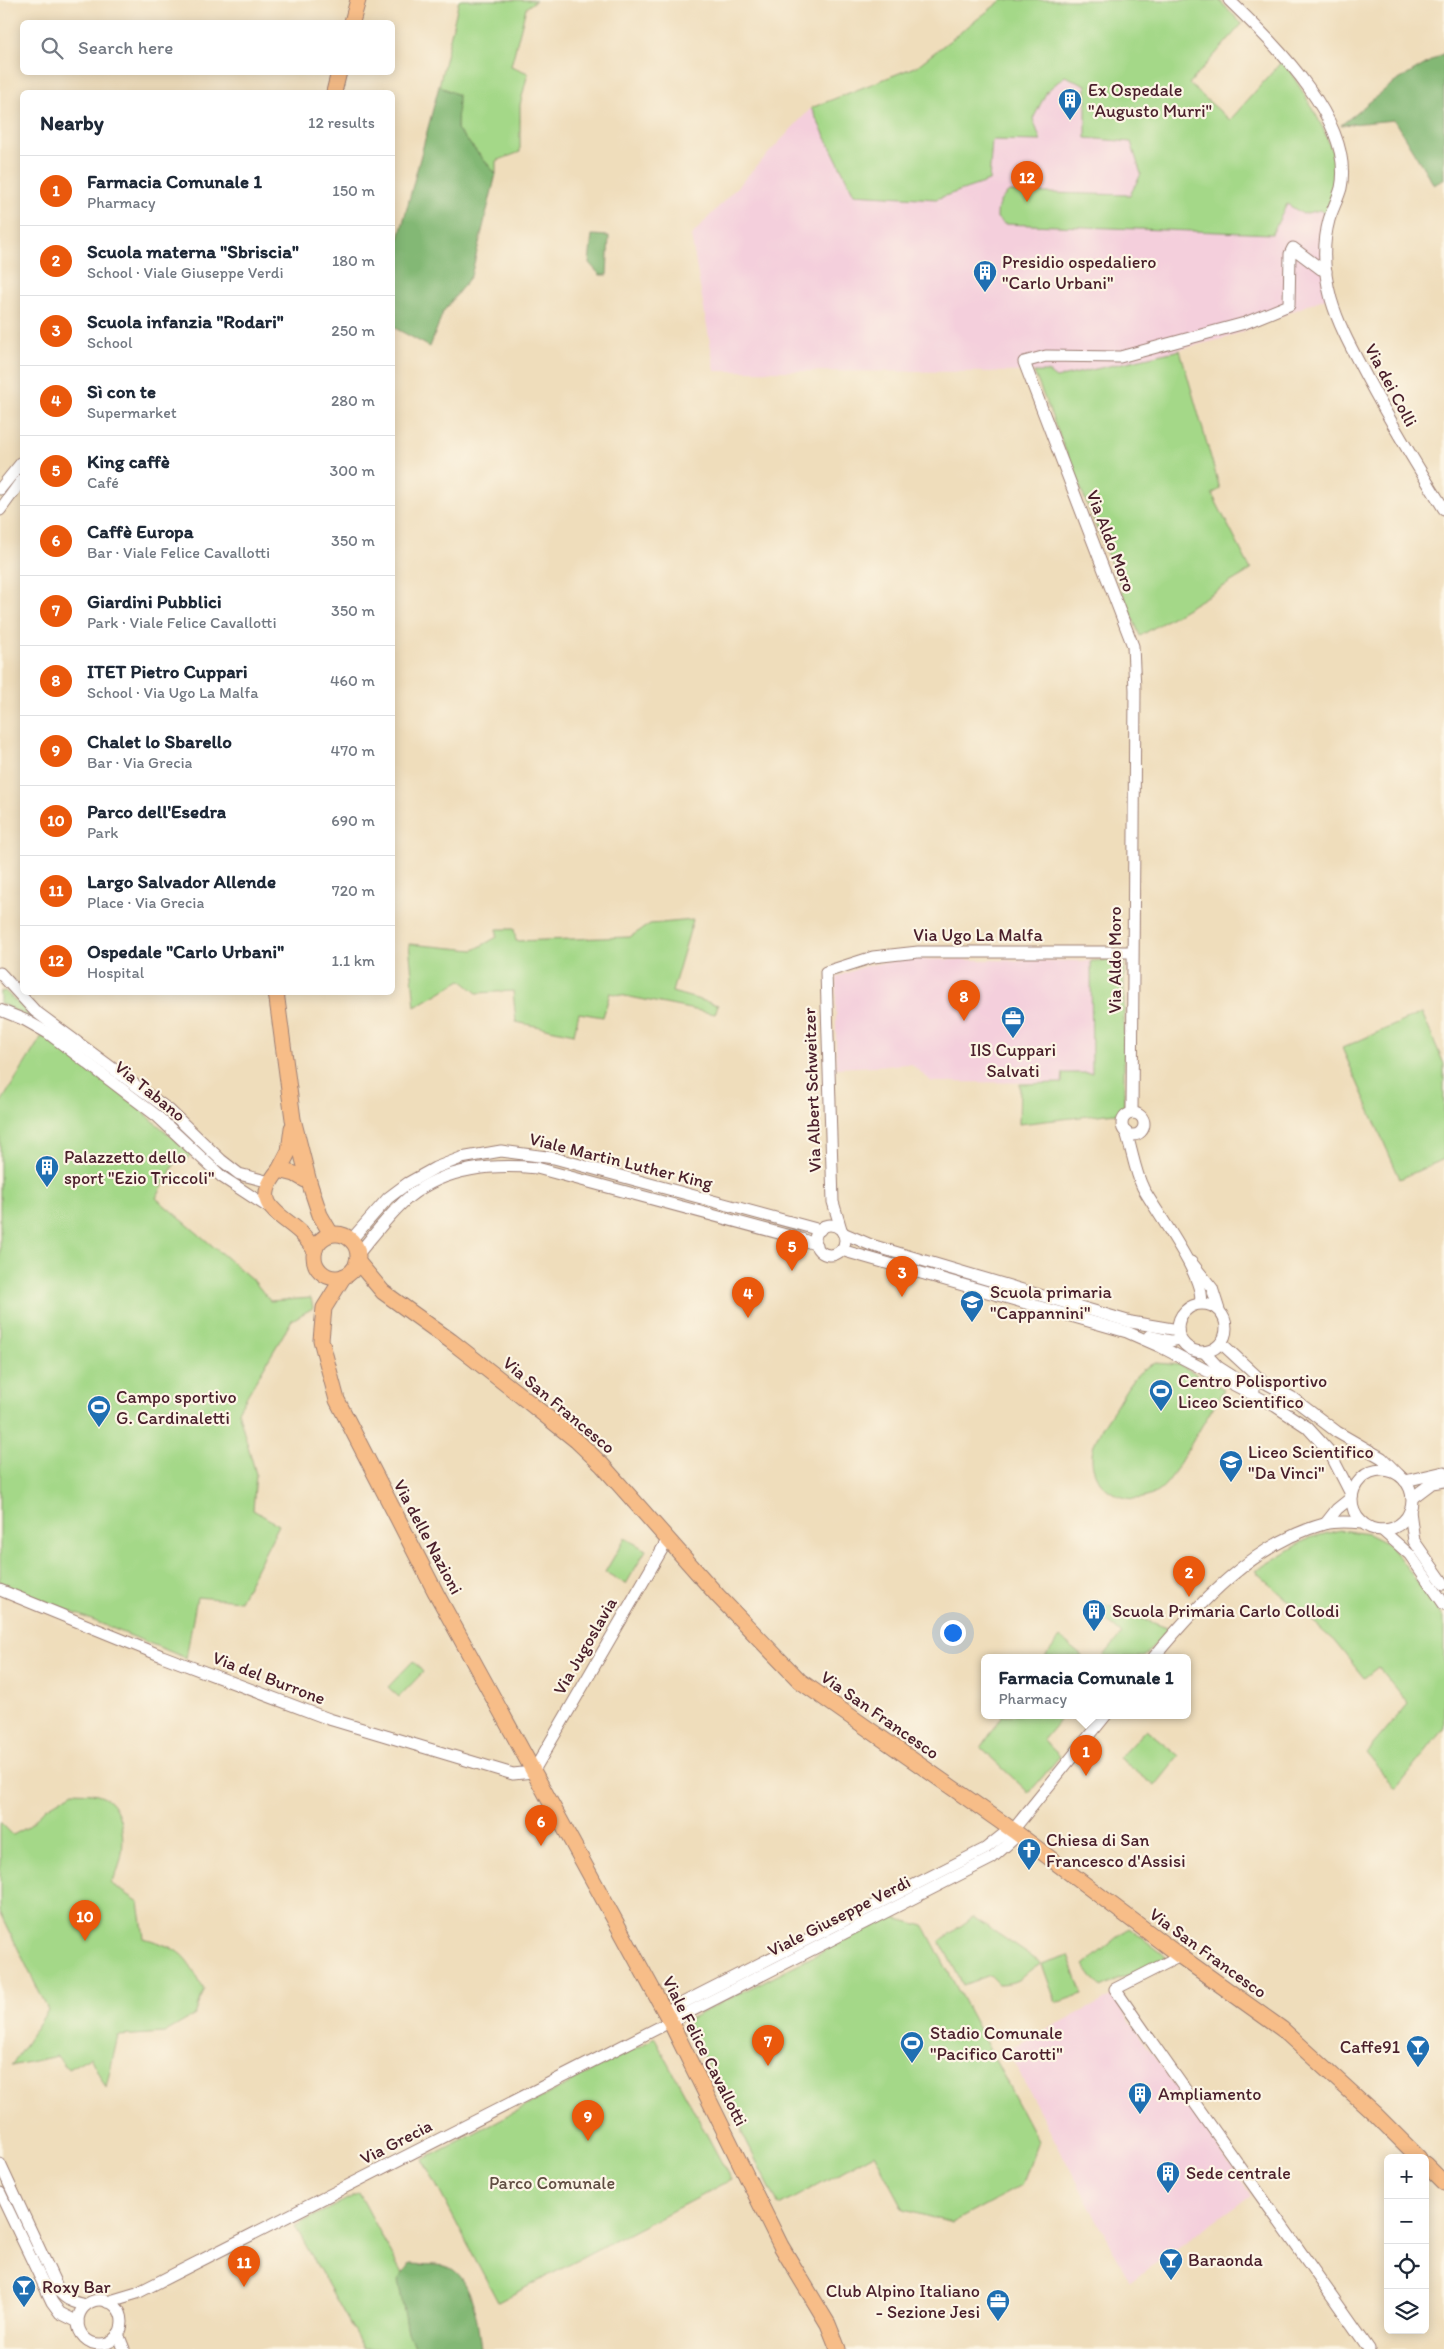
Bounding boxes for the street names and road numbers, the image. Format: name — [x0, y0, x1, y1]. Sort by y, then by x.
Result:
street label: Via dei Colli — [1360, 340, 1422, 430]
street label: Via Aldo Moro — [1082, 487, 1140, 595]
street label: Via Aldo Moro — [1104, 906, 1126, 1014]
street label: Via Ugo La Malfa — [913, 924, 1043, 946]
street label: Via Albert Schweitzer — [798, 1006, 826, 1173]
street label: Via Tabano — [110, 1056, 190, 1126]
street label: Viale Martin Luther King — [527, 1128, 716, 1195]
street label: Via San Francesco — [498, 1352, 620, 1458]
street label: Via delle Nazioni — [388, 1476, 468, 1598]
street label: Via Jugoslavia — [548, 1593, 622, 1699]
street label: Via del Burrone — [209, 1646, 329, 1710]
street label: Via San Francesco — [816, 1666, 944, 1764]
street label: Viale Giuseppe Verdi — [764, 1870, 914, 1962]
street label: Via San Francesco — [1145, 1903, 1271, 2003]
street label: Viale Felice Cavallotti — [658, 1972, 752, 2130]
street label: Via Grecia — [356, 2114, 436, 2170]

